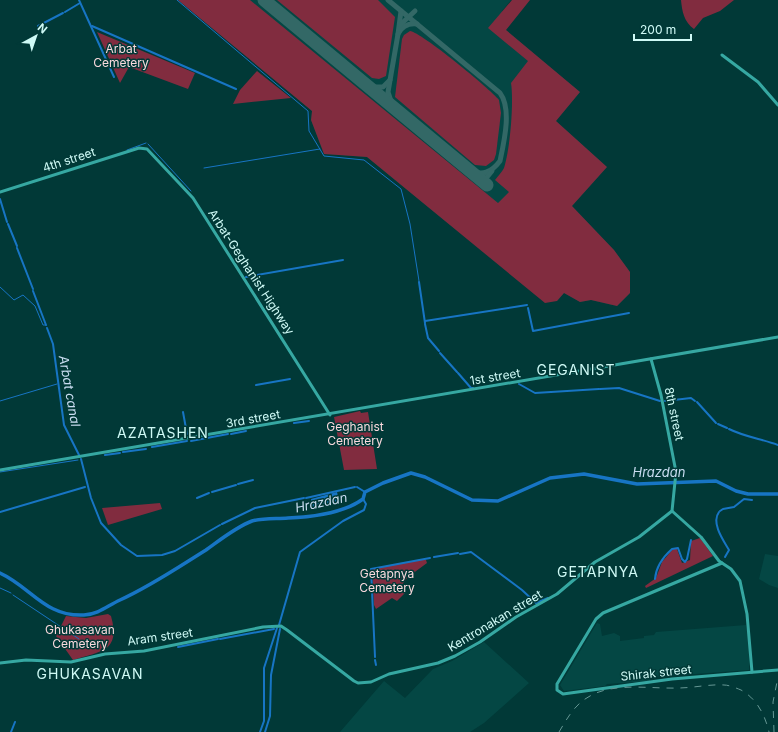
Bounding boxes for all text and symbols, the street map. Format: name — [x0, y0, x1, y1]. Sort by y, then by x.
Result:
north arrow — [16, 16, 56, 56]
scale bar — [634, 16, 691, 42]
text: N — [35, 20, 50, 36]
text: 200 m — [640, 22, 676, 37]
park label: Arbat Cemetery — [93, 41, 149, 70]
street label: 4th street — [41, 144, 97, 175]
street label: Arbat-Geghanist Highway — [205, 206, 298, 337]
water label: Arbat canal — [56, 353, 84, 429]
district label: GEGANIST — [537, 361, 615, 378]
street label: 1st street — [469, 365, 521, 388]
street label: 8th street — [662, 386, 687, 442]
street label: 3rd street — [225, 406, 281, 431]
park label: Geghanist Cemetery — [326, 419, 384, 448]
district label: AZATASHEN — [117, 424, 209, 441]
water label: Hrazdan — [633, 464, 686, 480]
water label: Hrazdan — [293, 489, 349, 515]
district label: GETAPNYA — [557, 563, 639, 580]
park label: Getapnya Cemetery — [359, 566, 415, 595]
street label: Kentronakan street — [445, 586, 545, 655]
park label: Ghukasavan Cemetery — [45, 622, 115, 651]
street label: Aram street — [126, 624, 194, 649]
street label: Shirak street — [620, 661, 692, 684]
district label: GHUKASAVAN — [37, 665, 143, 682]

